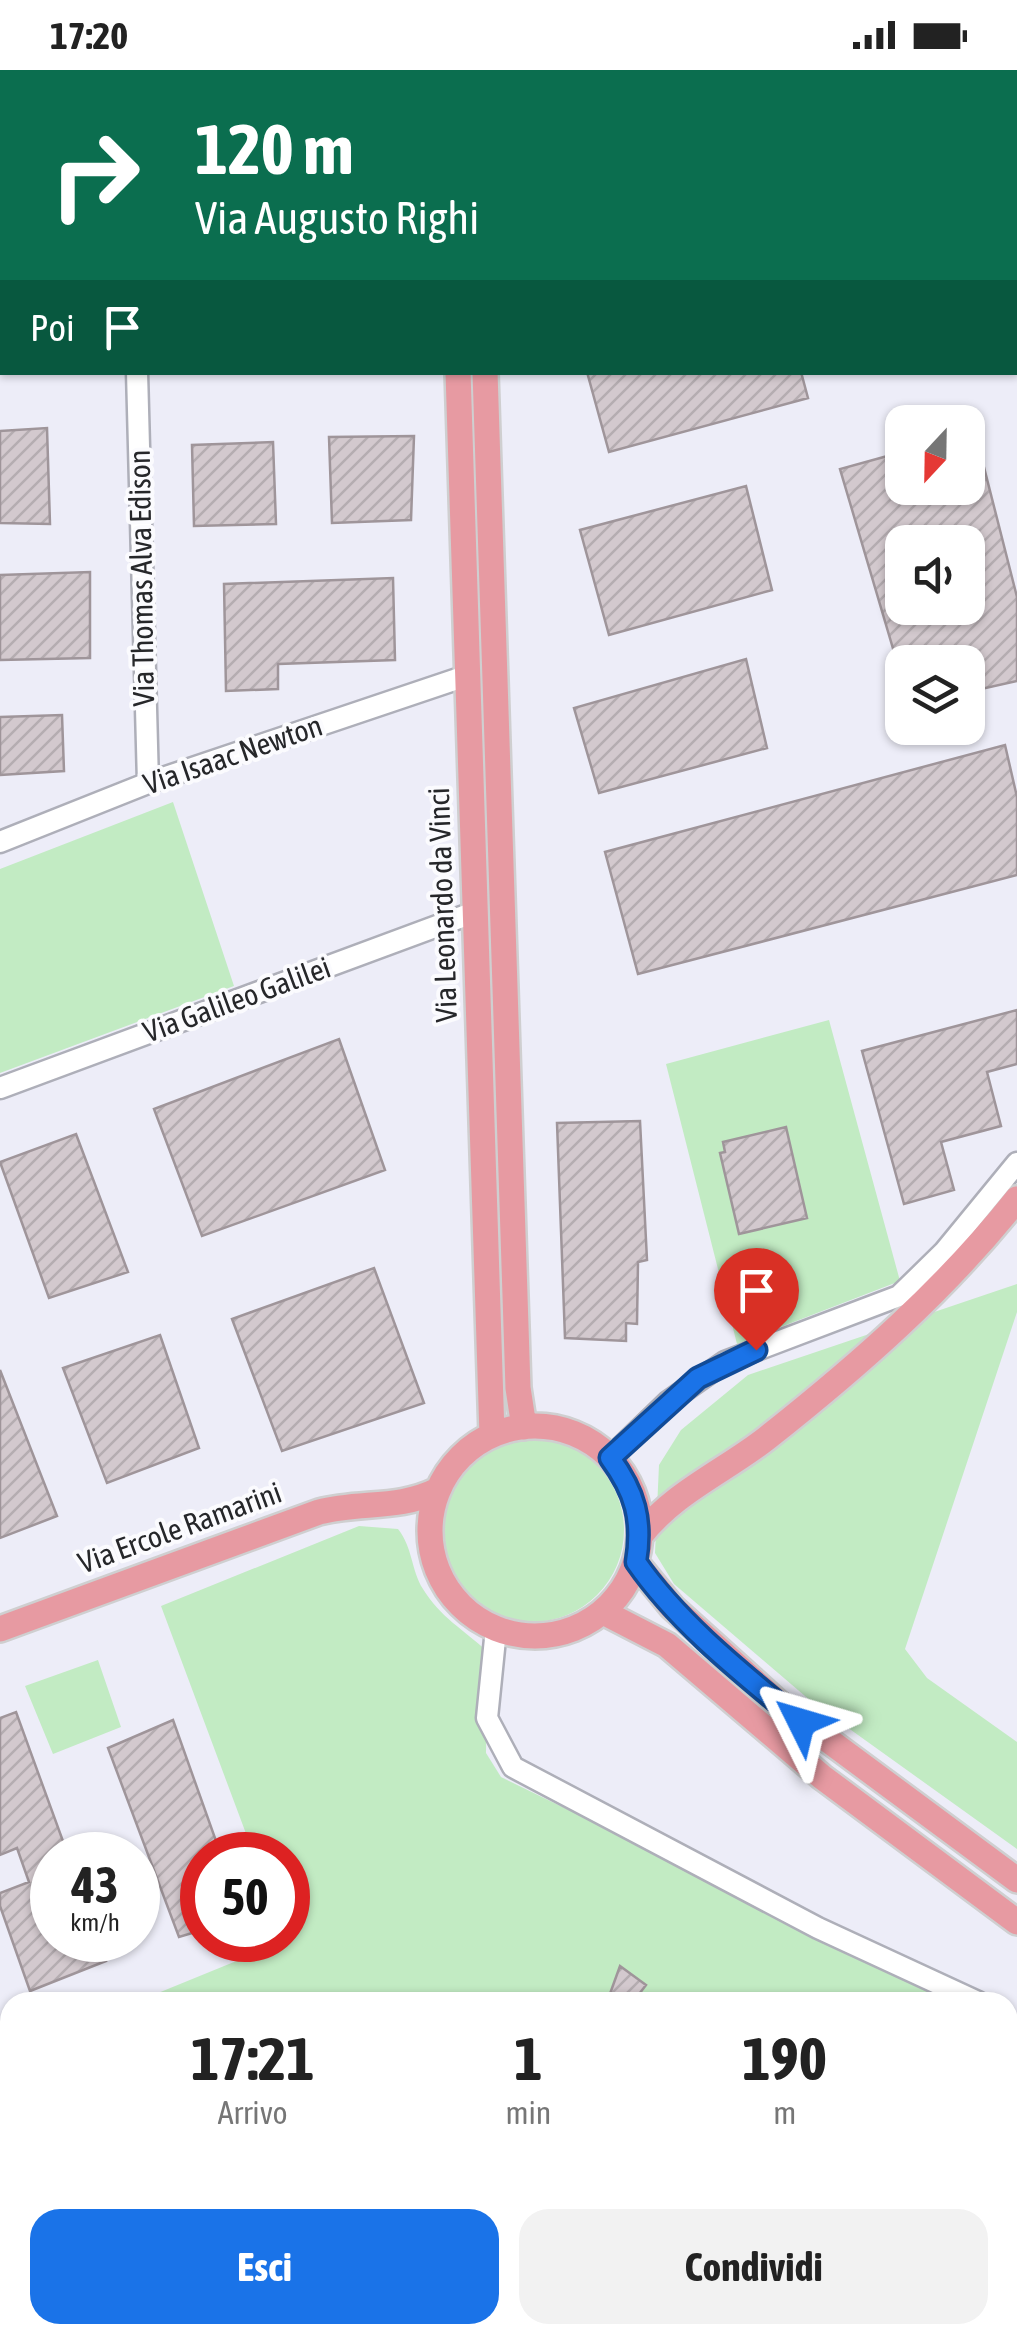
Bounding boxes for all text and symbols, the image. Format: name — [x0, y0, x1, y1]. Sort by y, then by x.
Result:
text: 17:20 — [50, 14, 128, 57]
text: 120 m — [195, 109, 354, 189]
icon: right — [30, 110, 160, 240]
text: Via Augusto Righi — [195, 192, 479, 244]
icon: arrive — [95, 300, 150, 355]
text: Poi — [30, 306, 75, 349]
north arrow — [885, 405, 985, 505]
map controls — [885, 405, 985, 745]
street label: Via Thomas Alva Edison — [122, 449, 160, 707]
button: sound — [885, 525, 985, 625]
button: layers — [885, 645, 985, 745]
street label: Via Isaac Newton — [139, 708, 327, 801]
street label: Via Leonardo da Vinci — [421, 787, 463, 1023]
street label: Via Galileo Galilei — [138, 949, 335, 1049]
pin — [714, 1248, 799, 1351]
icon: arrive — [729, 1263, 784, 1318]
street label: Via Ercole Ramarini — [73, 1475, 286, 1580]
position arrow — [749, 1670, 853, 1774]
speed limit sign: 50 — [180, 1832, 310, 1962]
text: 43 — [71, 1856, 118, 1914]
text: km/h — [70, 1908, 120, 1936]
text: 17:21 — [191, 2024, 314, 2093]
text: 1 — [514, 2024, 543, 2093]
text: 190 — [742, 2024, 827, 2093]
text: Arrivo — [218, 2094, 288, 2131]
text: min — [505, 2094, 551, 2131]
text: m — [773, 2094, 796, 2131]
button: Esci — [30, 2209, 499, 2324]
button: Condividi — [519, 2209, 988, 2324]

